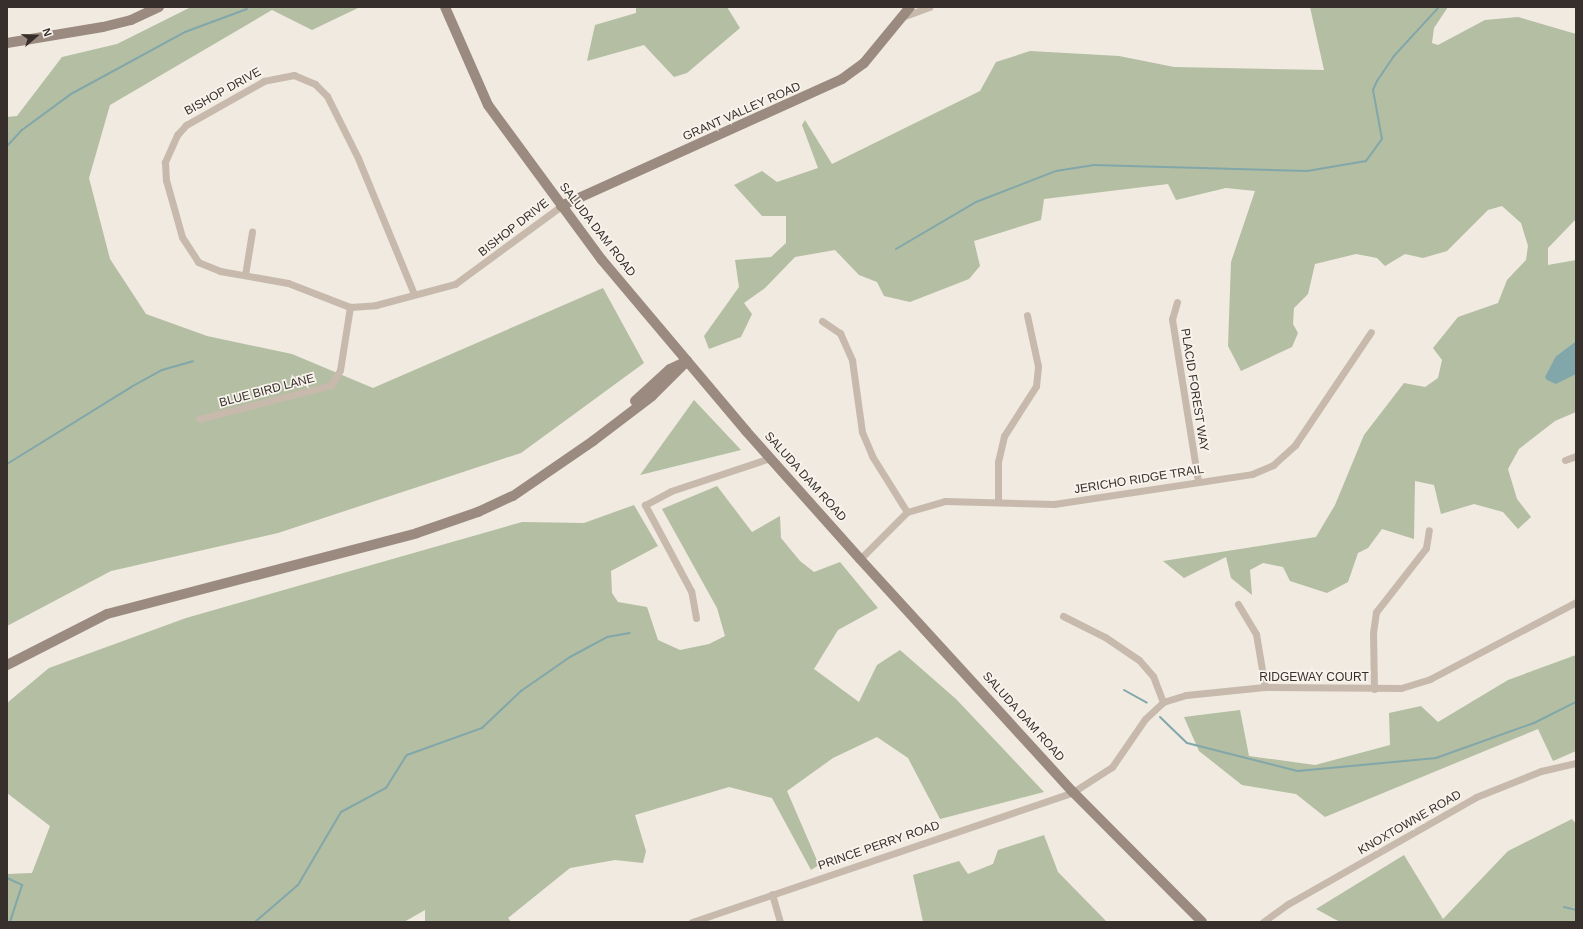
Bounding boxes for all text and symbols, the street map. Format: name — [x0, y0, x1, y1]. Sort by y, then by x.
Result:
north arrow — [16, 16, 56, 56]
text: N — [40, 26, 54, 38]
street label: BISHOP DRIVE — [182, 65, 264, 119]
street label: GRANT VALLEY ROAD — [681, 79, 803, 145]
street label: SALUDA DAM ROAD — [556, 180, 638, 280]
street label: BISHOP DRIVE — [476, 196, 552, 260]
street label: PLACID FOREST WAY — [1177, 327, 1211, 453]
street label: BLUE BIRD LANE — [218, 371, 316, 411]
street label: SALUDA DAM ROAD — [761, 429, 849, 525]
street label: JERICHO RIDGE TRAIL — [1073, 463, 1205, 497]
street label: SALUDA DAM ROAD — [979, 669, 1067, 765]
street label: RIDGEWAY COURT — [1259, 671, 1369, 685]
street label: KNOXTOWNE ROAD — [1356, 788, 1464, 858]
street label: PRINCE PERRY ROAD — [816, 818, 942, 874]

